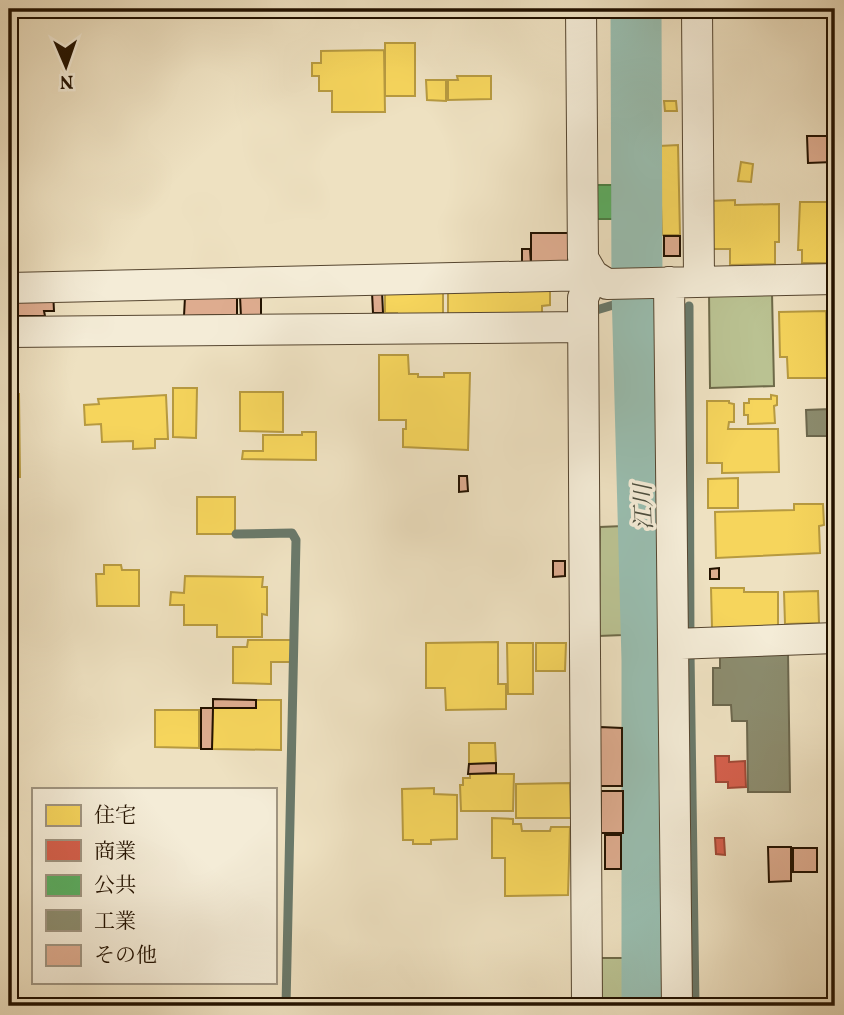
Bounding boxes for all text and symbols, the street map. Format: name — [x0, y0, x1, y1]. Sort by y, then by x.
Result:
north arrow — [32, 32, 102, 102]
text: N — [59, 68, 74, 94]
water label: 江川 — [628, 480, 662, 530]
legend — [32, 788, 276, 984]
text: 住宅 — [94, 802, 136, 831]
text: 商業 — [94, 838, 136, 867]
text: 公共 — [94, 872, 136, 901]
text: 工業 — [94, 908, 136, 937]
text: その他 — [94, 942, 157, 971]

